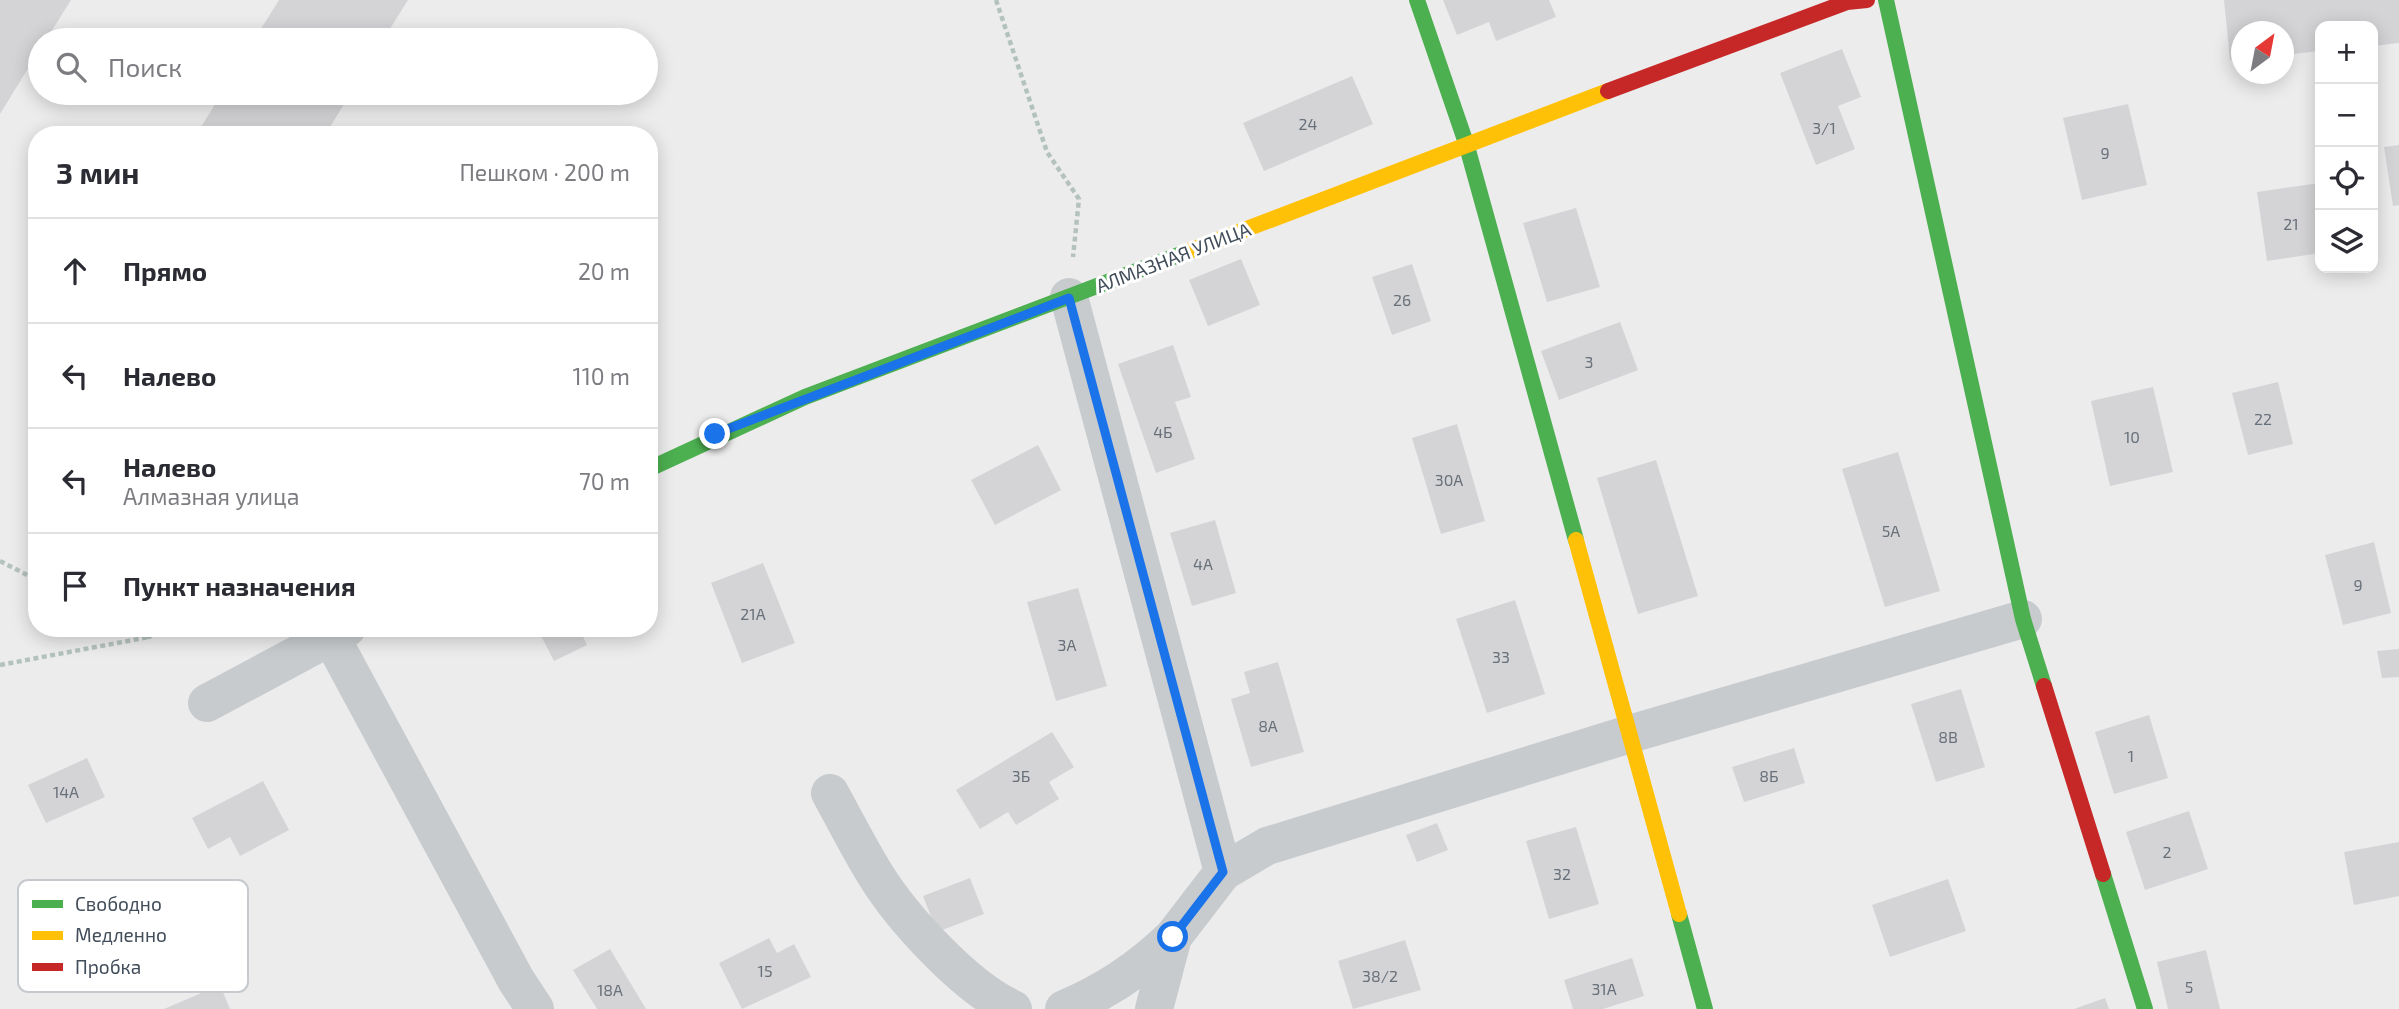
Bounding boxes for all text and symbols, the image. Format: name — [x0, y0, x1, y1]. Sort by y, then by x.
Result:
north arrow — [2231, 21, 2294, 84]
map controls — [2315, 21, 2378, 273]
button: + — [2315, 21, 2378, 84]
search box — [28, 28, 658, 105]
icon: search — [52, 48, 90, 86]
text: Поиск — [108, 51, 182, 82]
button: − — [2315, 84, 2378, 147]
house number: 24 — [1299, 114, 1318, 133]
house number: 3/1 — [1812, 118, 1836, 137]
house number: 9 — [2100, 143, 2110, 162]
button: locate — [2315, 147, 2378, 210]
text: 3 мин — [56, 154, 140, 190]
text: Пешком · 200 m — [459, 158, 630, 186]
button: layers — [2315, 210, 2378, 273]
house number: 21 — [2283, 214, 2299, 233]
street label: АЛМАЗНАЯ УЛИЦА — [1092, 217, 1254, 297]
icon: ahead — [56, 252, 94, 290]
text: Прямо — [123, 255, 207, 286]
text: 20 m — [578, 257, 630, 285]
house number: 26 — [1393, 290, 1411, 309]
house number: 3 — [1585, 352, 1593, 371]
icon: left — [56, 357, 94, 395]
text: Налево — [123, 360, 216, 391]
text: 110 m — [573, 362, 630, 390]
house number: 22 — [2254, 409, 2272, 428]
route end — [699, 418, 730, 449]
house number: 4Б — [1153, 422, 1173, 441]
house number: 10 — [2124, 427, 2140, 446]
text: Налево — [123, 451, 216, 482]
icon: left — [56, 462, 94, 500]
text: 70 m — [579, 467, 630, 495]
house number: 30А — [1435, 470, 1463, 489]
text: Алмазная улица — [123, 482, 299, 510]
house number: 5А — [1882, 521, 1900, 540]
house number: 4А — [1193, 554, 1213, 573]
icon: arrive — [56, 567, 94, 605]
text: Пункт назначения — [123, 570, 356, 601]
house number: 9 — [2353, 575, 2363, 594]
house number: 21А — [740, 604, 766, 623]
house number: 3А — [1058, 635, 1076, 654]
house number: 33 — [1492, 647, 1510, 666]
house number: 8А — [1258, 716, 1278, 735]
house number: 8В — [1938, 727, 1958, 746]
house number: 1 — [2128, 746, 2134, 765]
house number: 3Б — [1012, 766, 1030, 785]
house number: 8Б — [1759, 766, 1779, 785]
house number: 14А — [53, 782, 79, 801]
house number: 2 — [2163, 842, 2172, 861]
house number: 32 — [1553, 864, 1571, 883]
legend — [18, 880, 248, 992]
text: Свободно — [75, 892, 162, 915]
route start — [1157, 921, 1188, 952]
text: Медленно — [75, 923, 167, 946]
text: Пробка — [75, 955, 141, 978]
house number: 15 — [758, 961, 772, 980]
house number: 38/2 — [1362, 966, 1398, 985]
house number: 5 — [2185, 977, 2193, 996]
house number: 31А — [1591, 979, 1617, 998]
house number: 18А — [597, 980, 623, 999]

